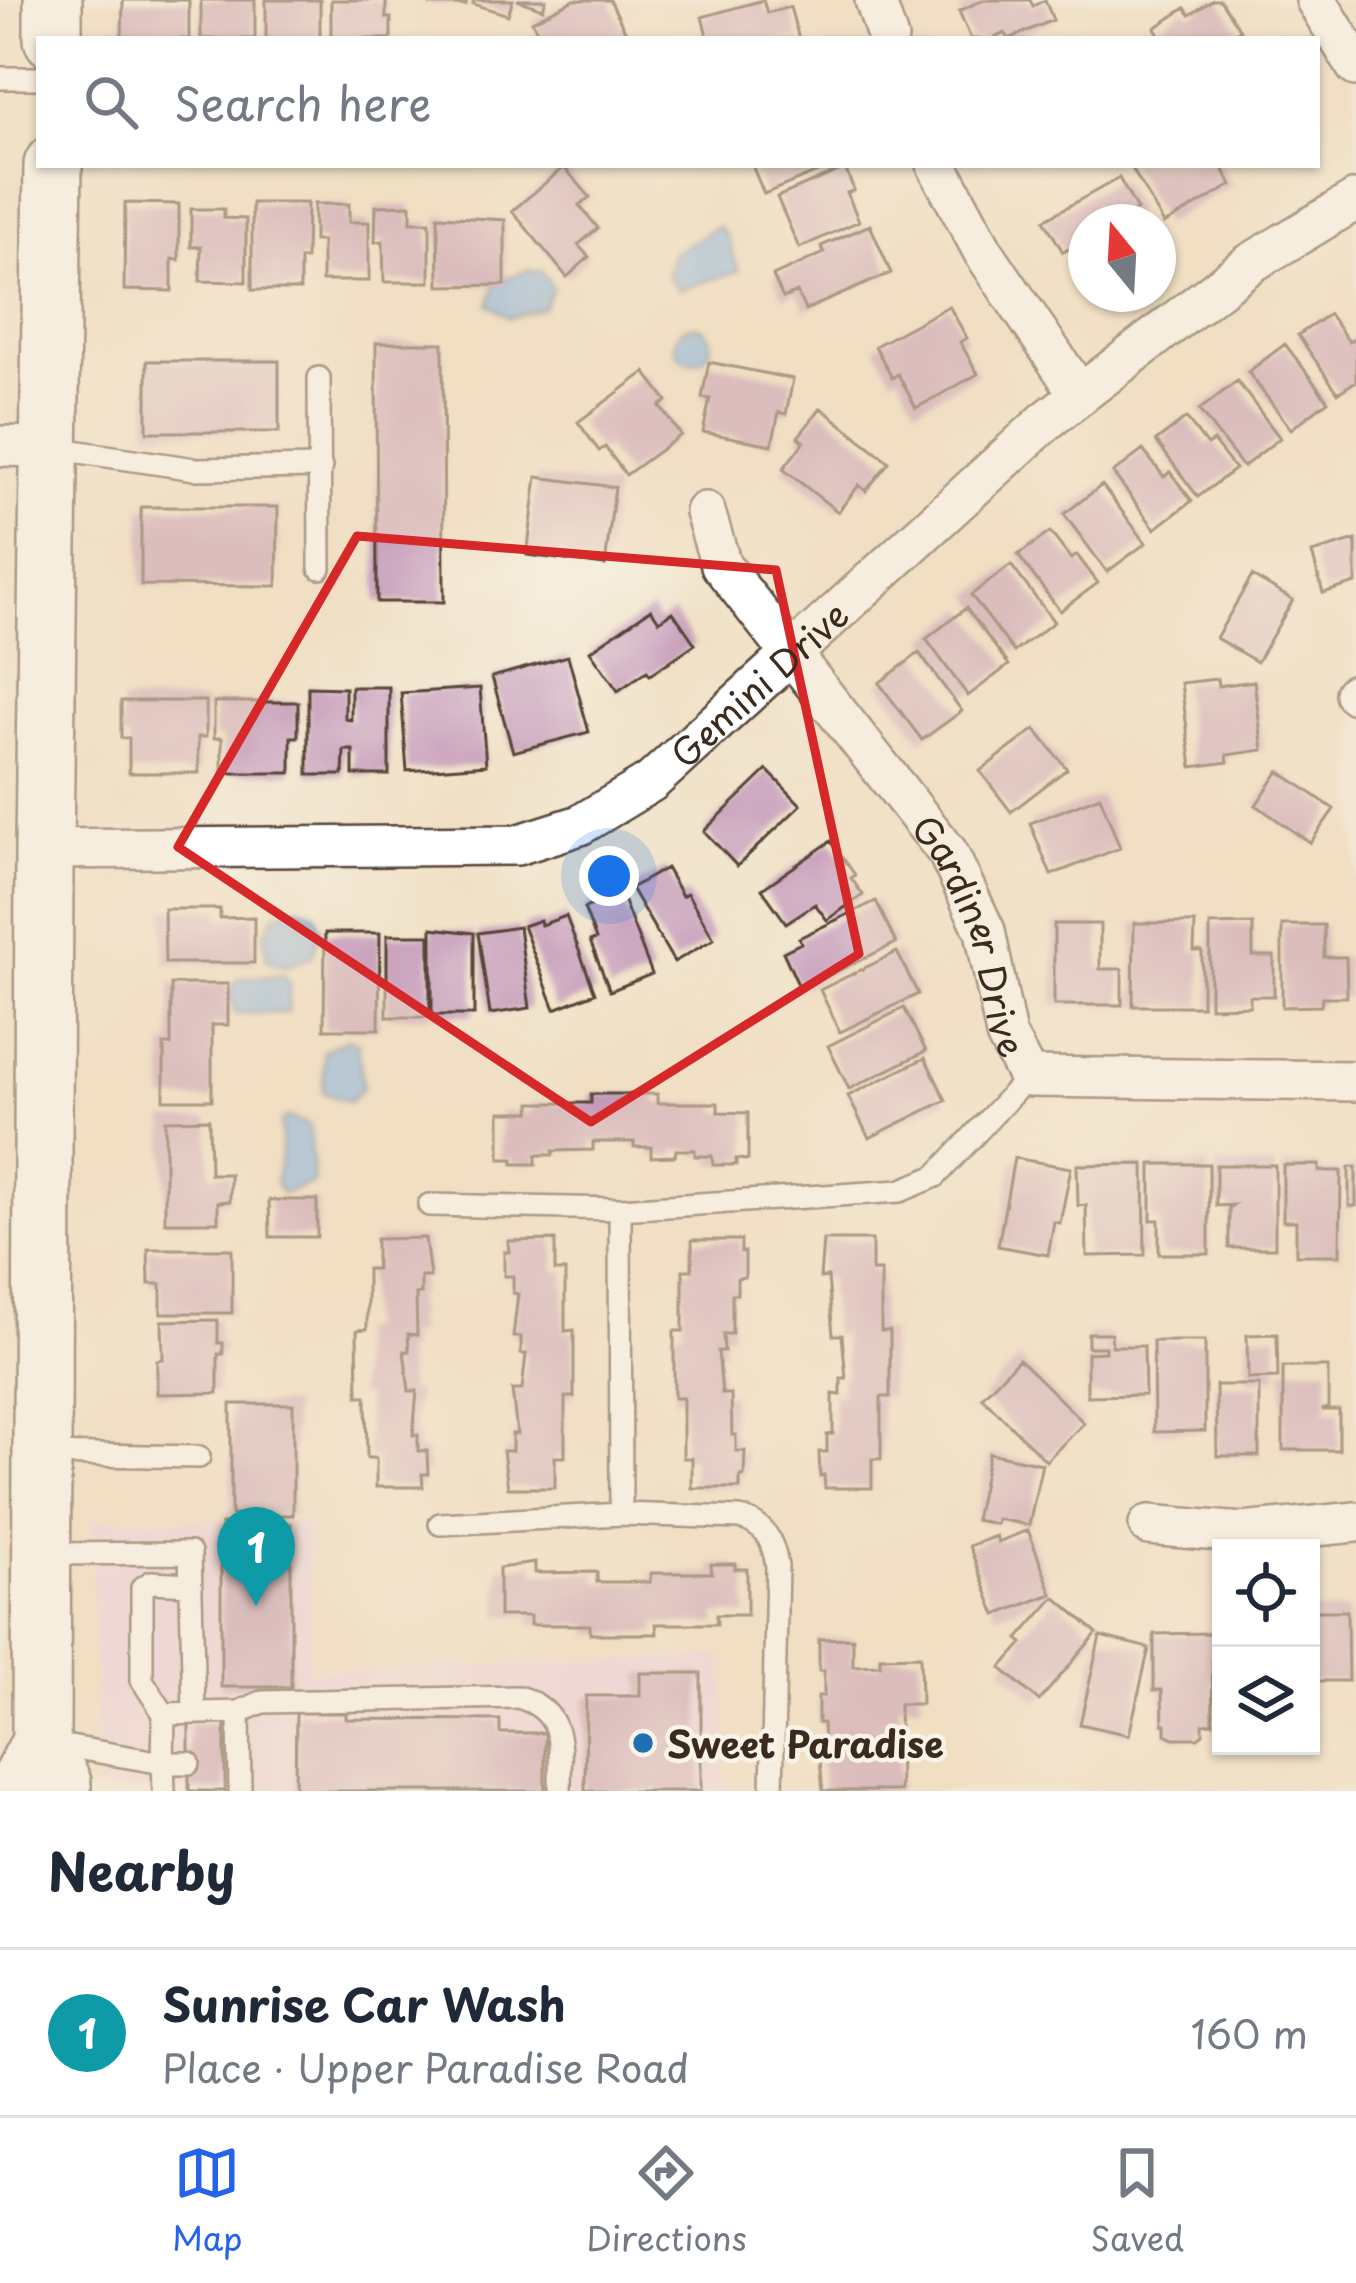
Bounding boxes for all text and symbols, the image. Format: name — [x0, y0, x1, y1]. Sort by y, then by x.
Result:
search box — [36, 36, 1320, 168]
text: Search here — [174, 68, 431, 136]
icon: search — [78, 69, 144, 135]
north arrow — [1068, 204, 1176, 312]
street label: Gemini Drive — [658, 588, 860, 779]
street label: Gardiner Drive — [900, 802, 1040, 1066]
your location — [579, 846, 639, 906]
pin: 1 — [217, 1507, 295, 1606]
map controls — [1212, 1539, 1320, 1755]
button: locate — [1212, 1539, 1320, 1647]
button: layers — [1212, 1647, 1320, 1755]
place label: Sweet Paradise — [667, 1716, 944, 1770]
marker: Sweet Paradise — [630, 1730, 656, 1756]
text: Nearby — [48, 1831, 235, 1908]
text: Sunrise Car Wash — [162, 1969, 566, 2037]
text: 1 — [78, 2003, 96, 2062]
text: 160 m — [1191, 2003, 1308, 2062]
text: Place · Upper Paradise Road — [162, 2037, 689, 2096]
tab: Map — [172, 2140, 242, 2262]
tab: Directions — [586, 2140, 747, 2262]
tab: Saved — [1090, 2140, 1184, 2262]

